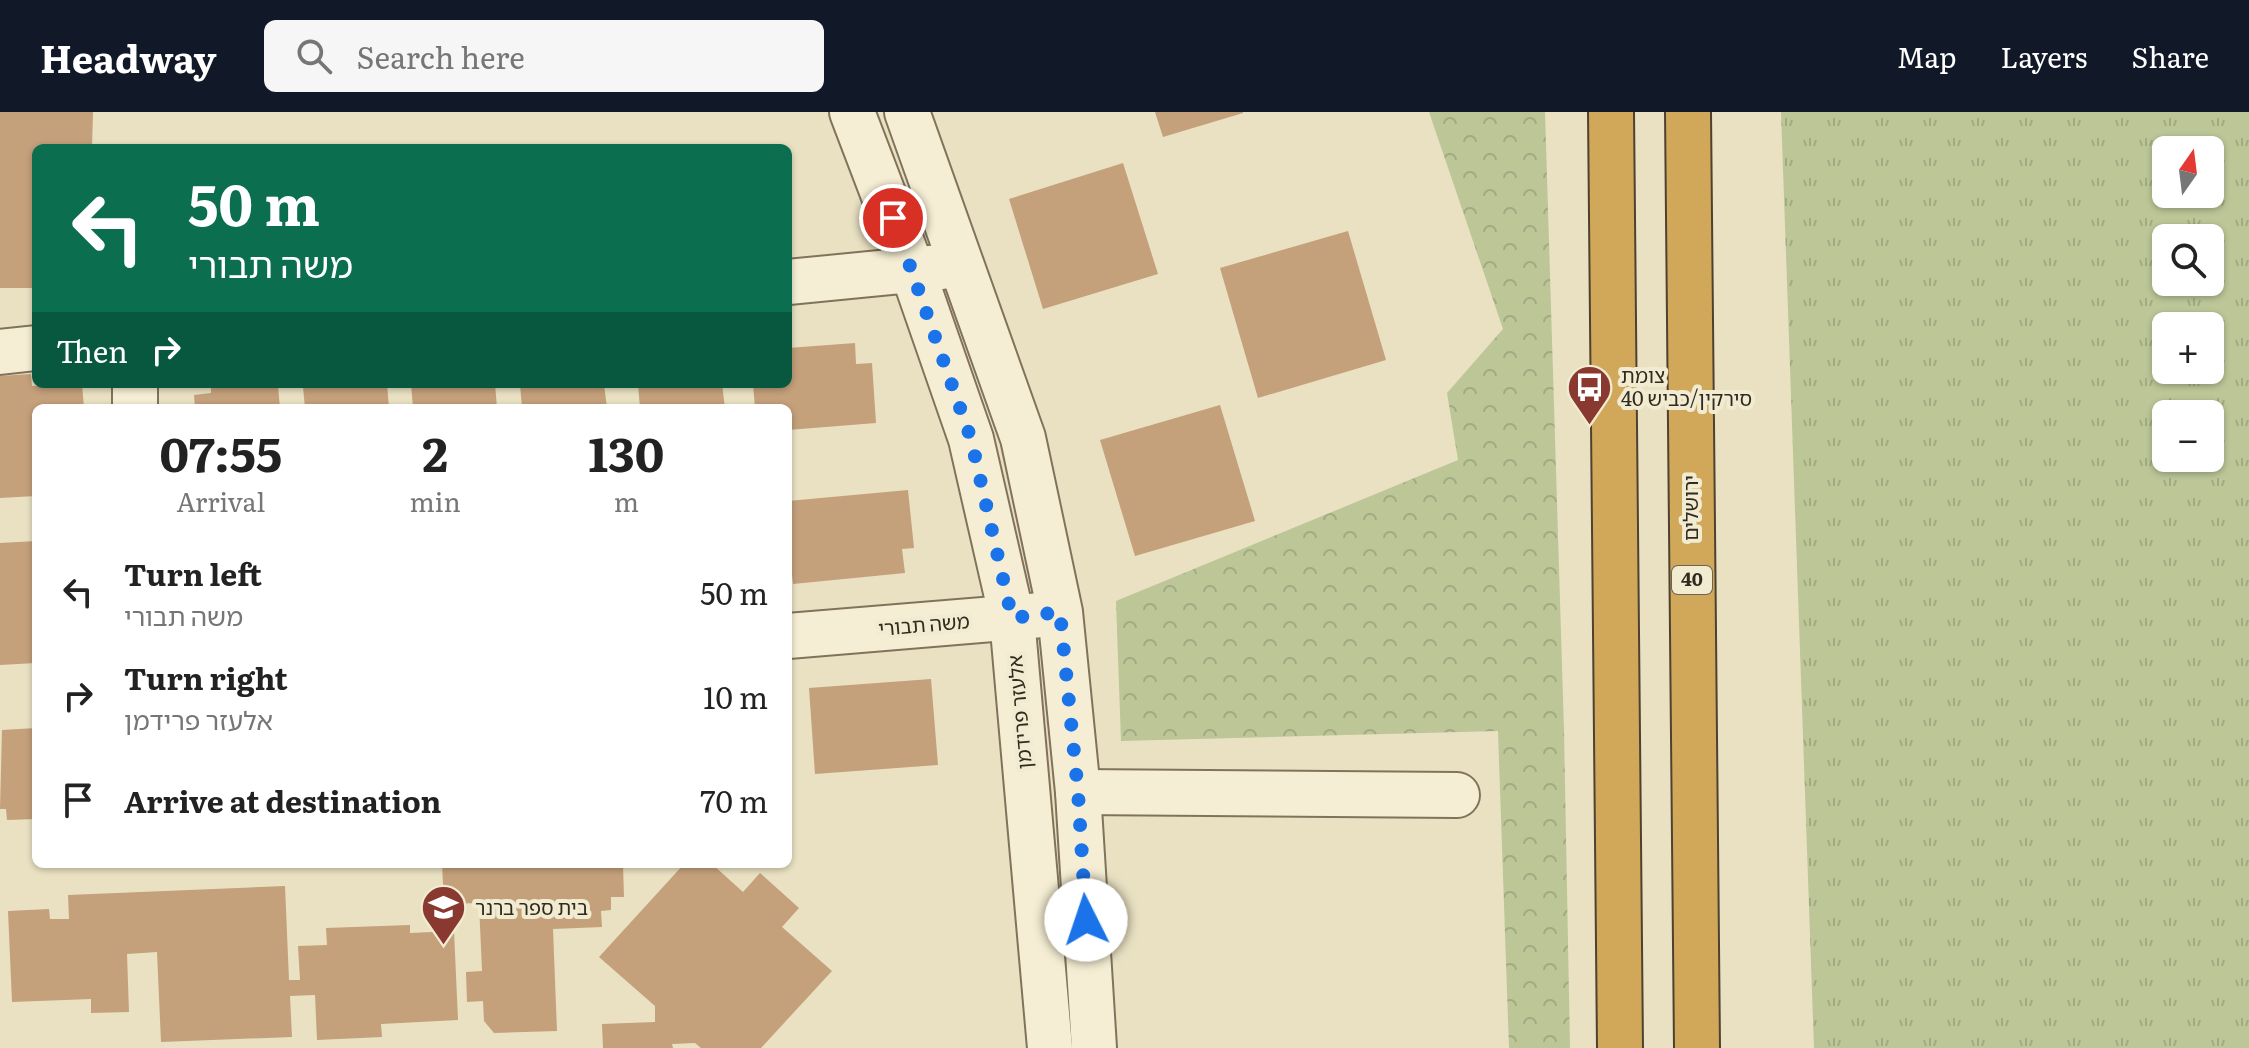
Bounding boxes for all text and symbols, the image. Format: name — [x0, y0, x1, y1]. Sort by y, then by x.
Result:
search box — [264, 20, 824, 92]
text: Headway — [40, 28, 216, 85]
icon: search — [292, 34, 336, 78]
text: Search here — [356, 34, 525, 78]
text: Map — [1897, 35, 1956, 77]
text: Layers — [2000, 35, 2087, 77]
text: Share — [2131, 35, 2209, 77]
north arrow — [2152, 136, 2224, 208]
map controls — [2152, 136, 2224, 472]
text: 50 m — [188, 160, 320, 243]
icon: left — [56, 176, 160, 280]
pin — [859, 184, 927, 252]
icon: arrive — [871, 196, 915, 240]
button: search — [2152, 224, 2224, 296]
text: משה תבורי — [188, 236, 353, 289]
button: + — [2152, 312, 2224, 384]
text: Then — [56, 328, 128, 372]
icon: right — [144, 328, 188, 372]
place label: צומת סירקין/כביש 40 — [1621, 359, 1752, 412]
bus stop icon: צומת סירקין/כביש 40 — [1566, 363, 1614, 426]
button: − — [2152, 400, 2224, 472]
text: 07:55 — [160, 416, 282, 487]
text: 2 — [422, 416, 448, 487]
text: 130 — [588, 416, 664, 487]
street label: ירושלים — [1674, 475, 1704, 541]
text: Arrival — [176, 481, 265, 520]
text: min — [410, 481, 461, 520]
text: m — [614, 481, 639, 520]
text: Turn left — [124, 551, 262, 595]
road number: 40 — [1672, 566, 1712, 594]
icon: left — [56, 570, 100, 614]
text: 50 m — [700, 570, 768, 614]
text: משה תבורי — [124, 595, 243, 634]
street label: משה תבורי — [877, 604, 971, 642]
street label: אלעזר פרידמן — [998, 654, 1038, 771]
text: Turn right — [124, 655, 288, 699]
icon: right — [56, 674, 100, 718]
text: 10 m — [703, 674, 768, 718]
text: אלעזר פרידמן — [124, 699, 273, 738]
icon: arrive — [56, 778, 100, 822]
text: Arrive at destination — [124, 778, 441, 822]
text: 70 m — [700, 778, 768, 822]
position arrow — [1044, 878, 1128, 962]
school or university icon: בית ספר ברנר — [420, 884, 468, 947]
place label: בית ספר ברנר — [475, 891, 588, 921]

